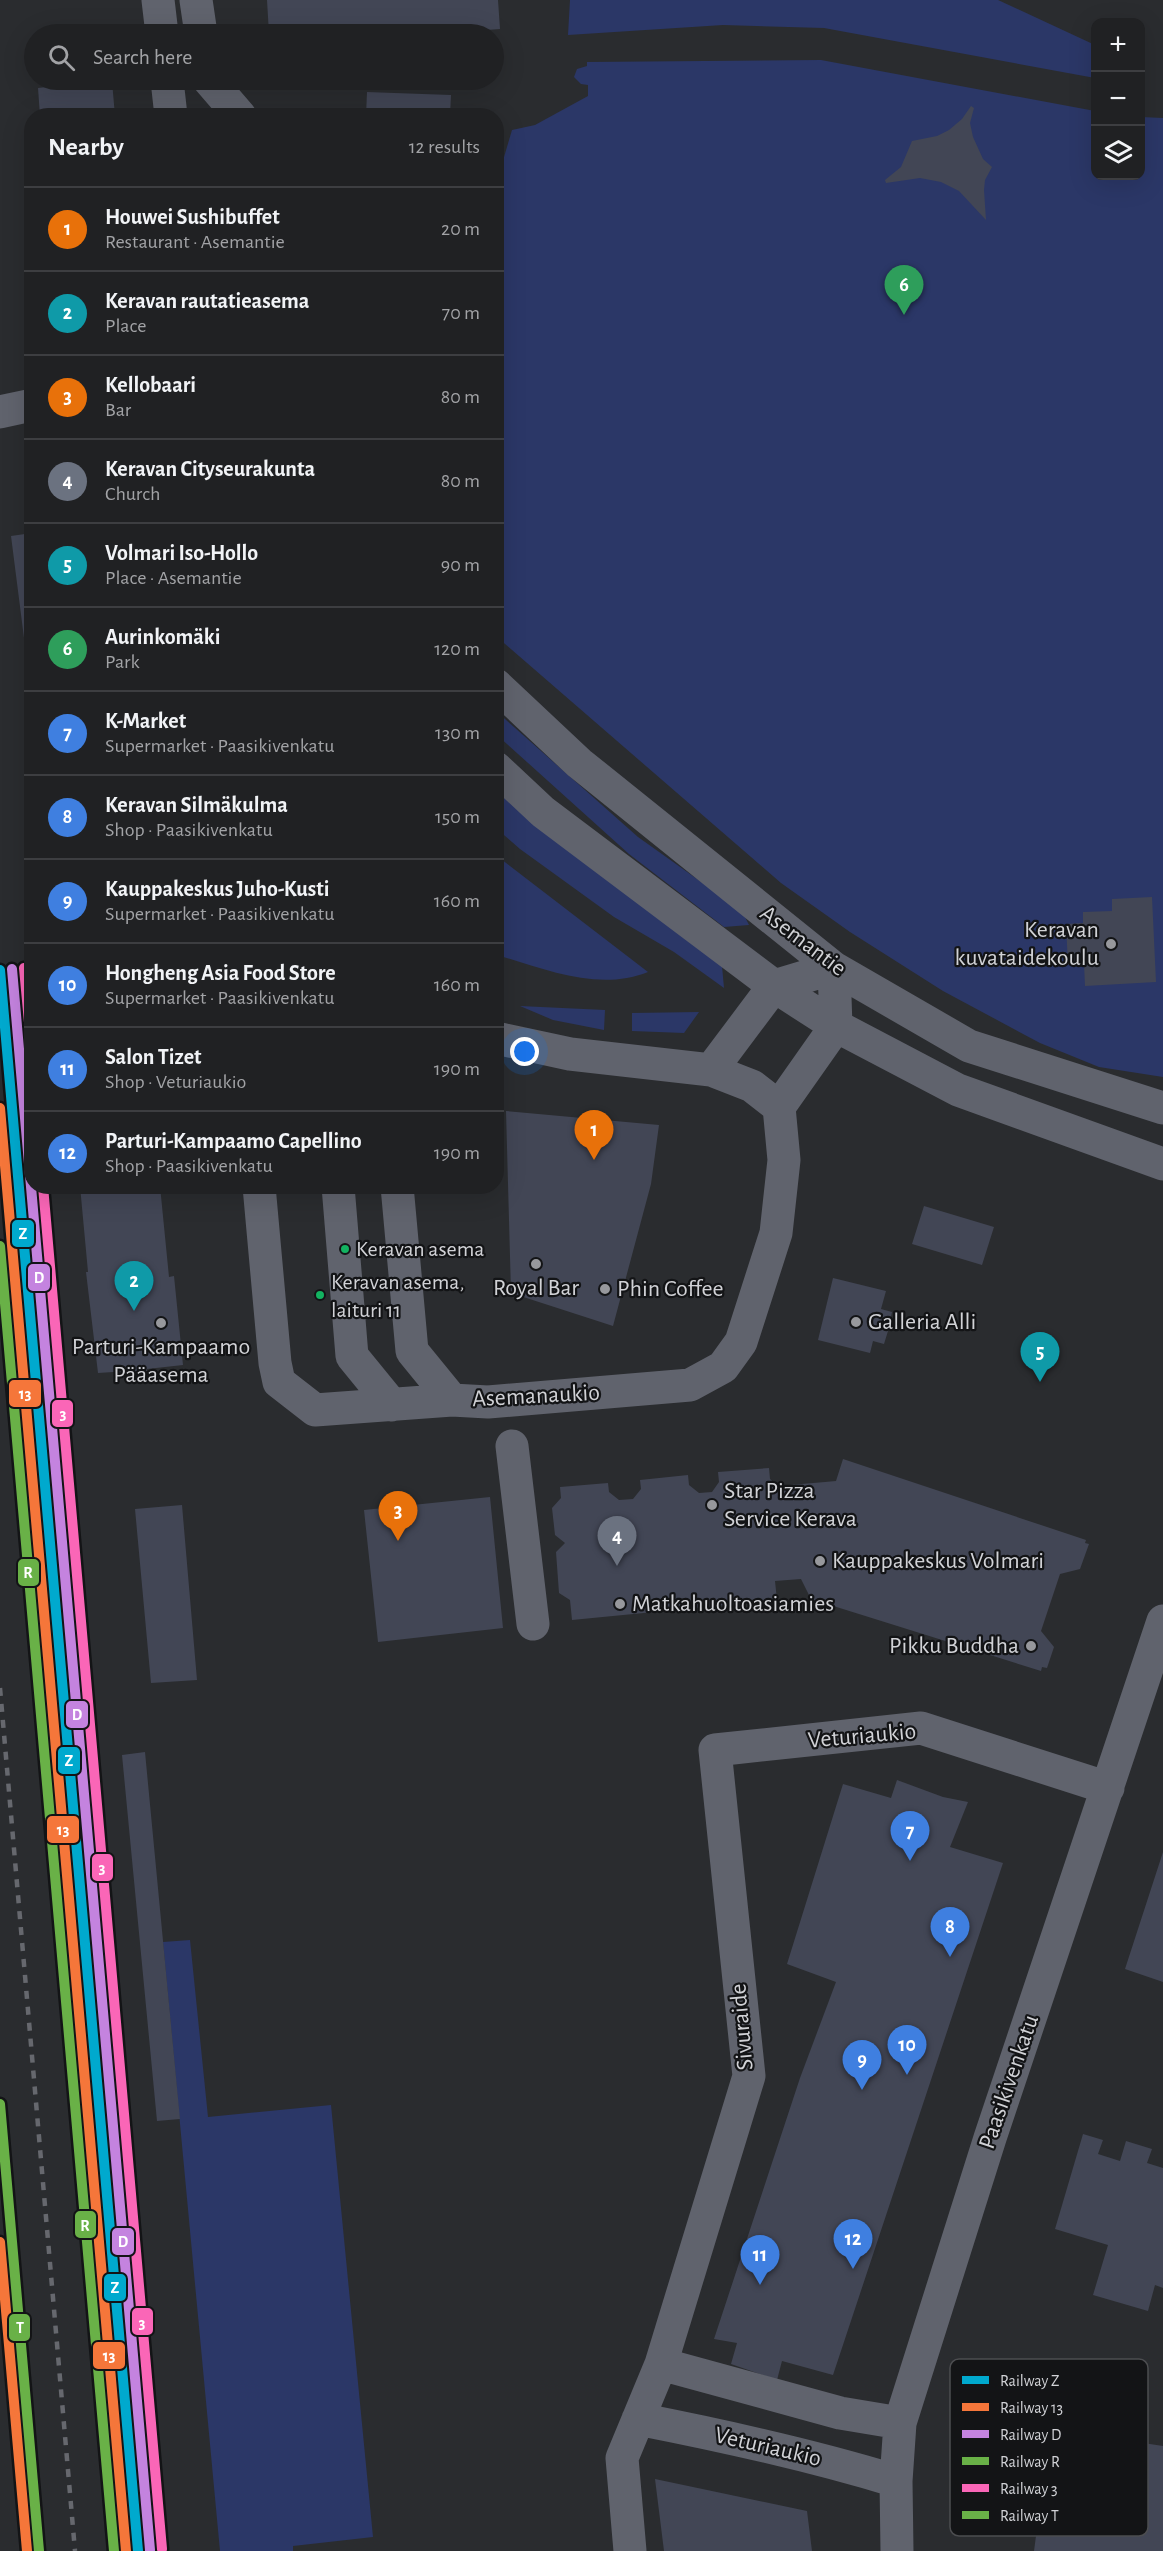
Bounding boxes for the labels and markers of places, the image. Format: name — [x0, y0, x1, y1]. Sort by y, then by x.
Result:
pin: 6 — [884, 266, 924, 315]
place label: Keravan kuvataidekoulu — [954, 918, 1099, 970]
marker: Keravan kuvataidekoulu — [1104, 937, 1118, 951]
pin: 1 — [574, 1110, 614, 1160]
place label: Keravan asema — [356, 1238, 485, 1260]
marker: Keravan asema — [339, 1243, 351, 1255]
marker: Royal Bar — [529, 1257, 543, 1271]
pin: 2 — [114, 1262, 154, 1311]
place label: Keravan asema, laituri 11 — [331, 1271, 465, 1321]
place label: Royal Bar — [493, 1276, 579, 1300]
place label: Phin Coffee — [617, 1277, 724, 1301]
marker: Phin Coffee — [598, 1282, 612, 1296]
marker: Keravan asema, laituri 11 — [314, 1289, 326, 1301]
place label: Galleria Alli — [868, 1310, 976, 1334]
marker: Galleria Alli — [849, 1315, 863, 1329]
marker: Parturi-Kampaamo Pääasema — [154, 1316, 168, 1330]
pin: 5 — [1020, 1332, 1060, 1382]
place label: Parturi-Kampaamo Pääasema — [72, 1335, 250, 1387]
place label: Star Pizza Service Kerava — [724, 1479, 857, 1531]
pin: 3 — [378, 1492, 418, 1541]
marker: Star Pizza Service Kerava — [705, 1498, 719, 1512]
pin: 4 — [598, 1516, 636, 1566]
place label: Kauppakeskus Volmari — [832, 1549, 1044, 1573]
marker: Kauppakeskus Volmari — [813, 1554, 827, 1568]
place label: Matkahuoltoasiamies — [632, 1592, 834, 1616]
marker: Matkahuoltoasiamies — [613, 1597, 627, 1611]
place label: Pikku Buddha — [889, 1634, 1019, 1658]
marker: Pikku Buddha — [1024, 1639, 1038, 1653]
pin: 7 — [890, 1812, 930, 1861]
pin: 8 — [930, 1908, 970, 1957]
pin: 10 — [888, 2026, 926, 2075]
pin: 9 — [842, 2040, 882, 2090]
pin: 12 — [834, 2220, 872, 2269]
pin: 11 — [740, 2236, 780, 2285]

